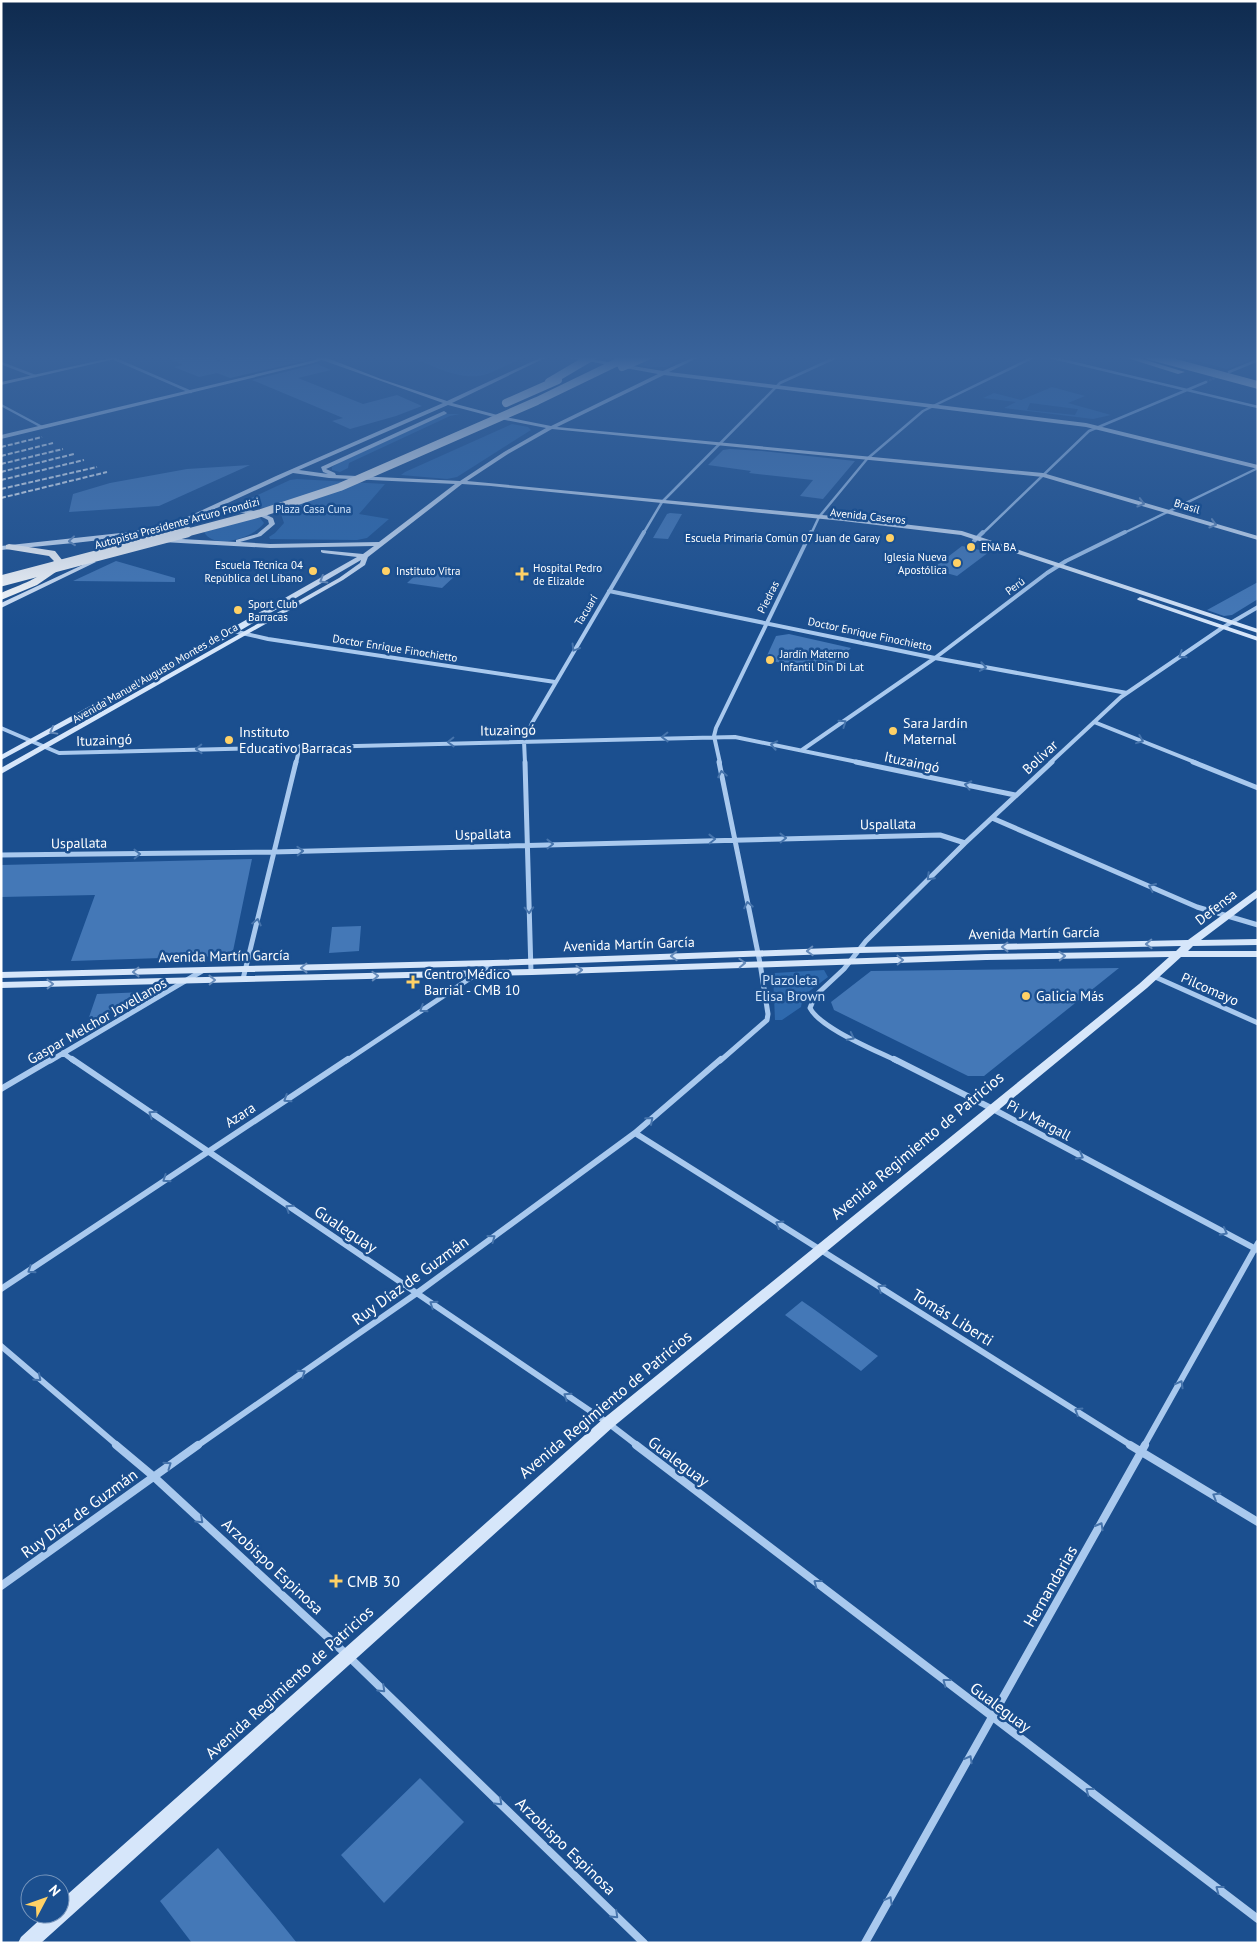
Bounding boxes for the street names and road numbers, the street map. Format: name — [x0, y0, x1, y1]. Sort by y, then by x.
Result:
street label: Autopista Presidente Arturo Frondizi — [93, 494, 261, 552]
street label: Brasil — [1172, 495, 1202, 517]
street label: Avenida Caseros — [829, 505, 907, 527]
street label: Perú — [1002, 574, 1028, 598]
street label: Piedras — [754, 578, 782, 616]
street label: Tacuarí — [571, 592, 601, 628]
street label: Doctor Enrique Finochietto — [807, 614, 933, 654]
street label: Avenida Manuel Augusto Montes de Oca — [70, 620, 240, 726]
street label: Doctor Enrique Finochietto — [331, 631, 459, 665]
street label: Ituzaingó — [480, 721, 536, 739]
street label: Ituzaingó — [76, 730, 132, 750]
street label: Bolívar — [1019, 736, 1062, 778]
street label: Ituzaingó — [883, 747, 941, 777]
street label: Uspallata — [860, 815, 916, 833]
street label: Uspallata — [455, 824, 512, 844]
street label: Uspallata — [51, 834, 107, 852]
street label: Defensa — [1191, 885, 1241, 929]
street label: Avenida Martín García — [968, 923, 1100, 943]
street label: Avenida Martín García — [563, 933, 695, 955]
street label: Avenida Martín García — [158, 946, 290, 966]
street label: Pilcomayo — [1178, 968, 1242, 1010]
street label: Gaspar Melchor Jovellanos — [24, 974, 170, 1068]
street label: Avenida Regimiento de Patricios — [827, 1067, 1008, 1223]
street label: Pi y Margall — [1004, 1096, 1074, 1144]
street label: Azara — [221, 1098, 259, 1131]
street label: Gualeguay — [311, 1201, 382, 1258]
street label: Ruy Díaz de Guzmán — [348, 1231, 472, 1329]
street label: Tomás Liberti — [909, 1284, 997, 1350]
street label: Avenida Regimiento de Patricios — [515, 1326, 696, 1482]
street label: Gualeguay — [644, 1431, 714, 1491]
street label: Ruy Díaz de Guzmán — [17, 1464, 141, 1562]
street label: Arzobispo Espinosa — [218, 1514, 328, 1618]
street label: Hernandarias — [1019, 1542, 1081, 1630]
street label: Avenida Regimiento de Patricios — [201, 1601, 377, 1763]
street label: Gualeguay — [966, 1677, 1036, 1737]
street label: Arzobispo Espinosa — [512, 1793, 620, 1899]

